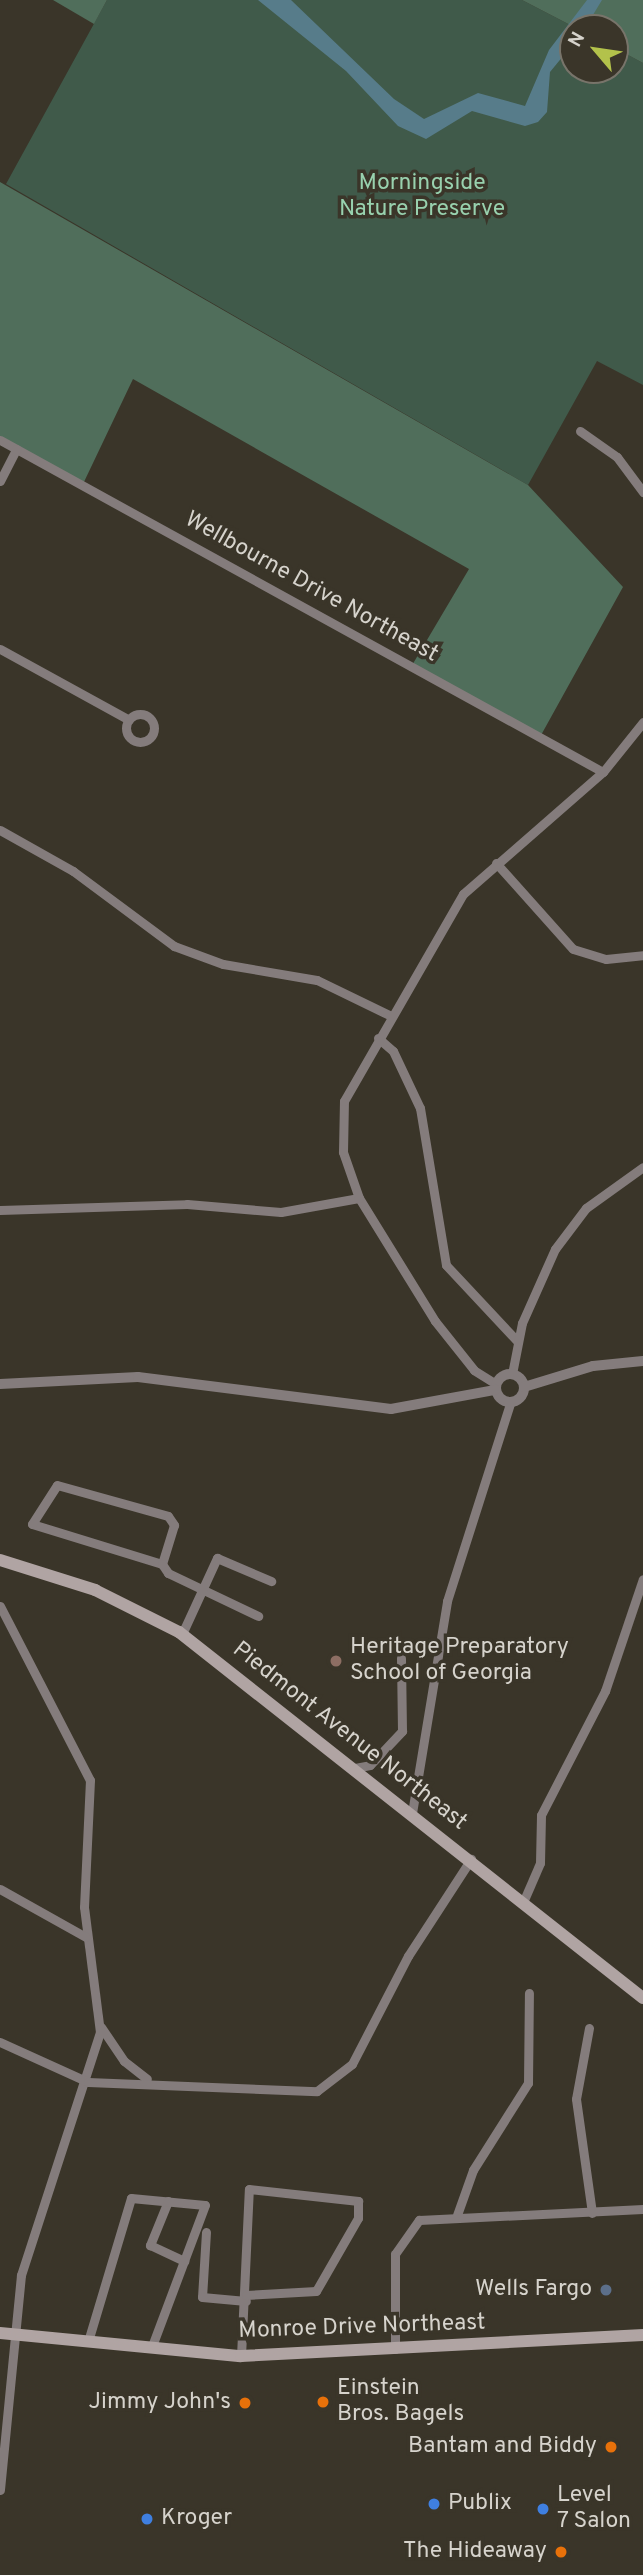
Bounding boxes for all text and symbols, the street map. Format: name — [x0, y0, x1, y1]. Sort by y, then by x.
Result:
north arrow — [559, 14, 629, 84]
text: N — [564, 28, 591, 52]
park label: Morningside Nature Preserve — [339, 170, 505, 224]
street label: Wellbourne Drive Northeast — [179, 507, 443, 669]
place label: Heritage Preparatory School of Georgia — [350, 1634, 569, 1688]
street label: Piedmont Avenue Northeast — [226, 1637, 472, 1837]
marker: Heritage Preparatory School of Georgia — [328, 1653, 344, 1669]
place label: Wells Fargo — [475, 2276, 592, 2304]
marker: Wells Fargo — [598, 2282, 614, 2298]
street label: Monroe Drive Northeast — [238, 2310, 486, 2346]
place label: Einstein Bros. Bagels — [337, 2375, 464, 2429]
place label: Jimmy John's — [89, 2389, 231, 2417]
marker: Einstein Bros. Bagels — [315, 2394, 331, 2410]
marker: Jimmy John's — [237, 2395, 253, 2411]
place label: Bantam and Biddy — [408, 2433, 597, 2461]
marker: Bantam and Biddy — [603, 2439, 619, 2455]
place label: Level 7 Salon — [557, 2482, 632, 2536]
place label: Publix — [448, 2490, 512, 2518]
marker: Publix — [426, 2496, 442, 2512]
marker: Level 7 Salon — [535, 2501, 551, 2517]
place label: Kroger — [161, 2505, 232, 2533]
marker: Kroger — [139, 2511, 155, 2527]
place label: The Hideaway — [403, 2538, 547, 2566]
marker: The Hideaway — [553, 2544, 569, 2560]

